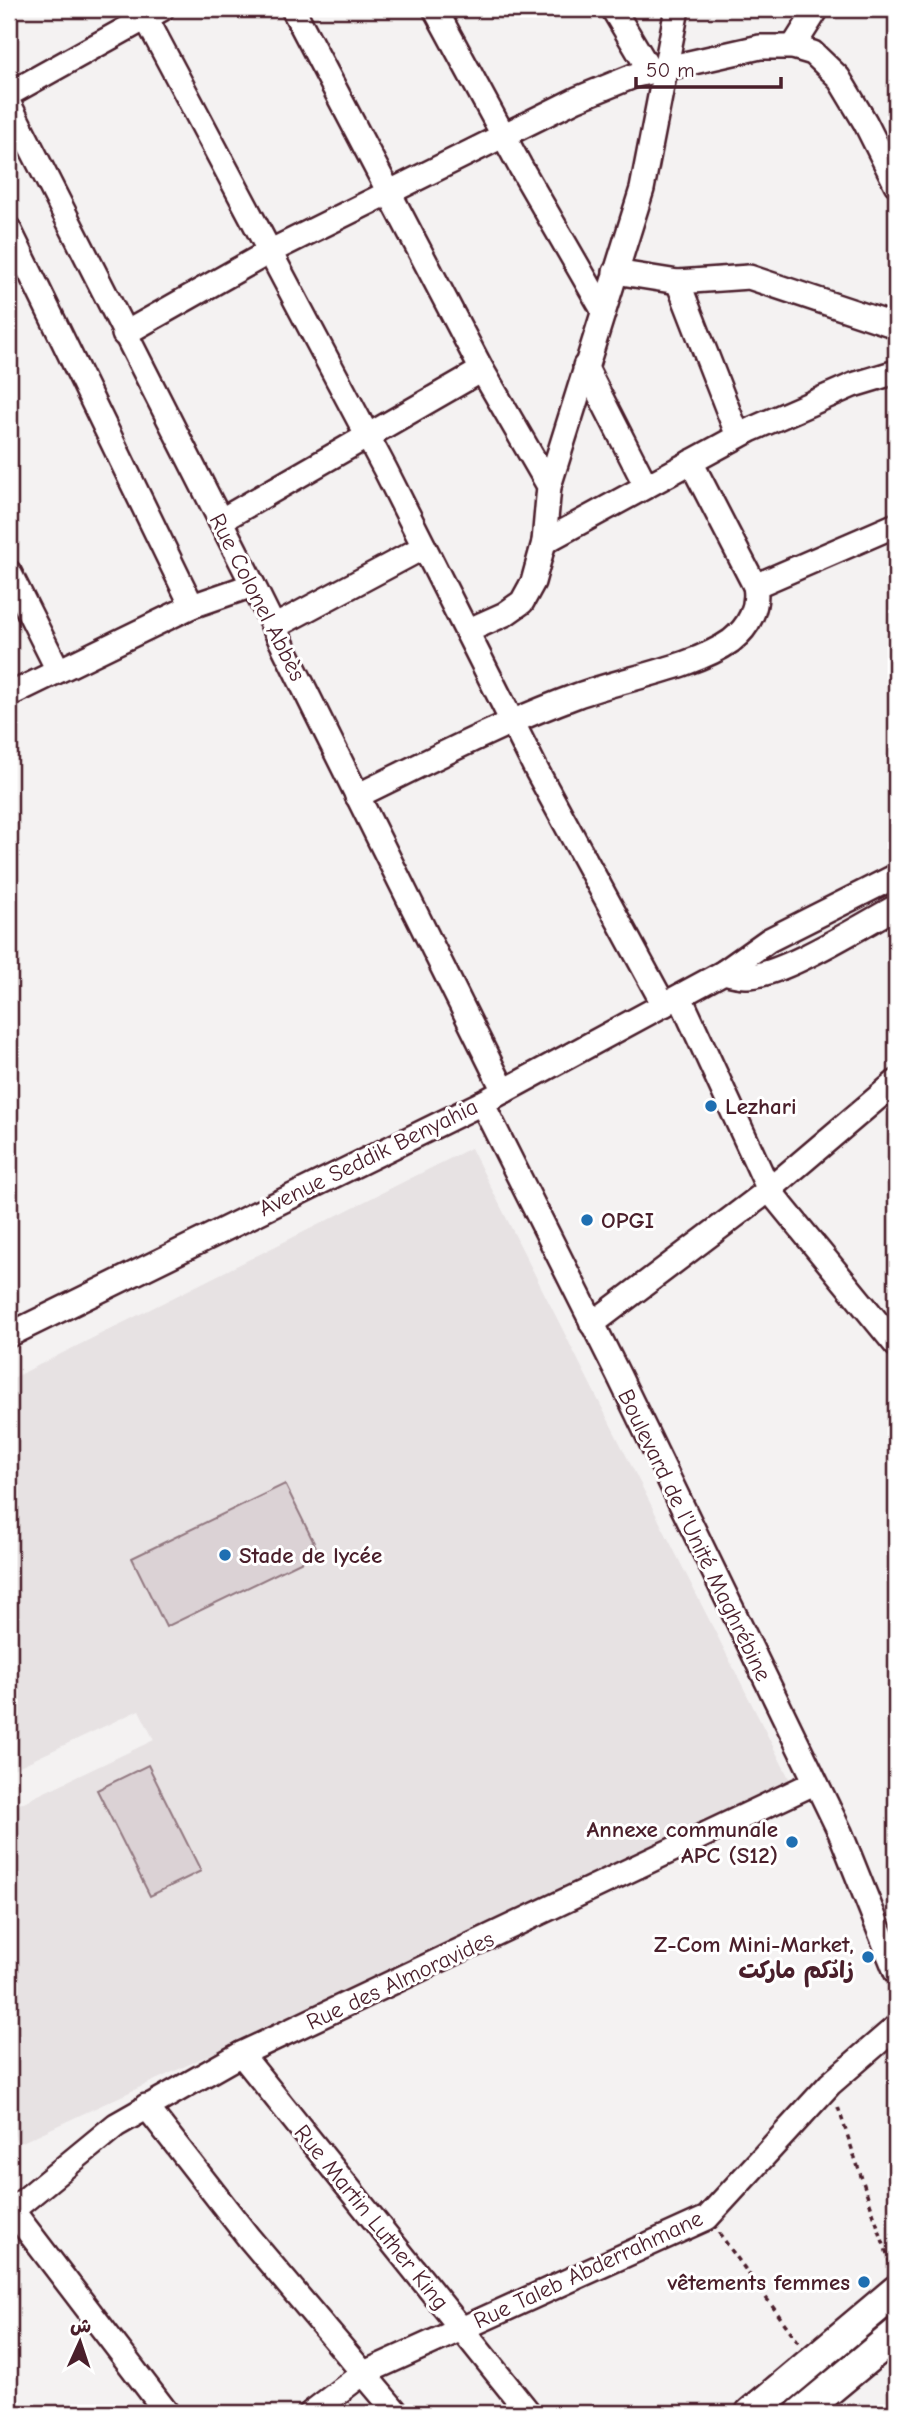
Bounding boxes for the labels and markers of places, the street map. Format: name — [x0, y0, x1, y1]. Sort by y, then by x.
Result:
place label: Lezhari — [725, 1093, 797, 1120]
marker: Lezhari — [703, 1098, 719, 1114]
place label: OPGI — [601, 1207, 654, 1234]
marker: OPGI — [579, 1212, 595, 1228]
place label: Stade de lycée — [239, 1542, 382, 1569]
marker: Stade de lycée — [217, 1547, 233, 1563]
place label: Annexe communale APC (S12) — [587, 1816, 778, 1869]
marker: Annexe communale APC (S12) — [784, 1834, 800, 1850]
place label: Z-Com Mini-Market, زادُكم ماركت — [654, 1931, 854, 1988]
marker: Z-Com Mini-Market, زادُكم ماركت — [860, 1949, 876, 1965]
place label: vêtements femmes — [667, 2269, 850, 2296]
marker: vêtements femmes — [856, 2274, 872, 2290]

